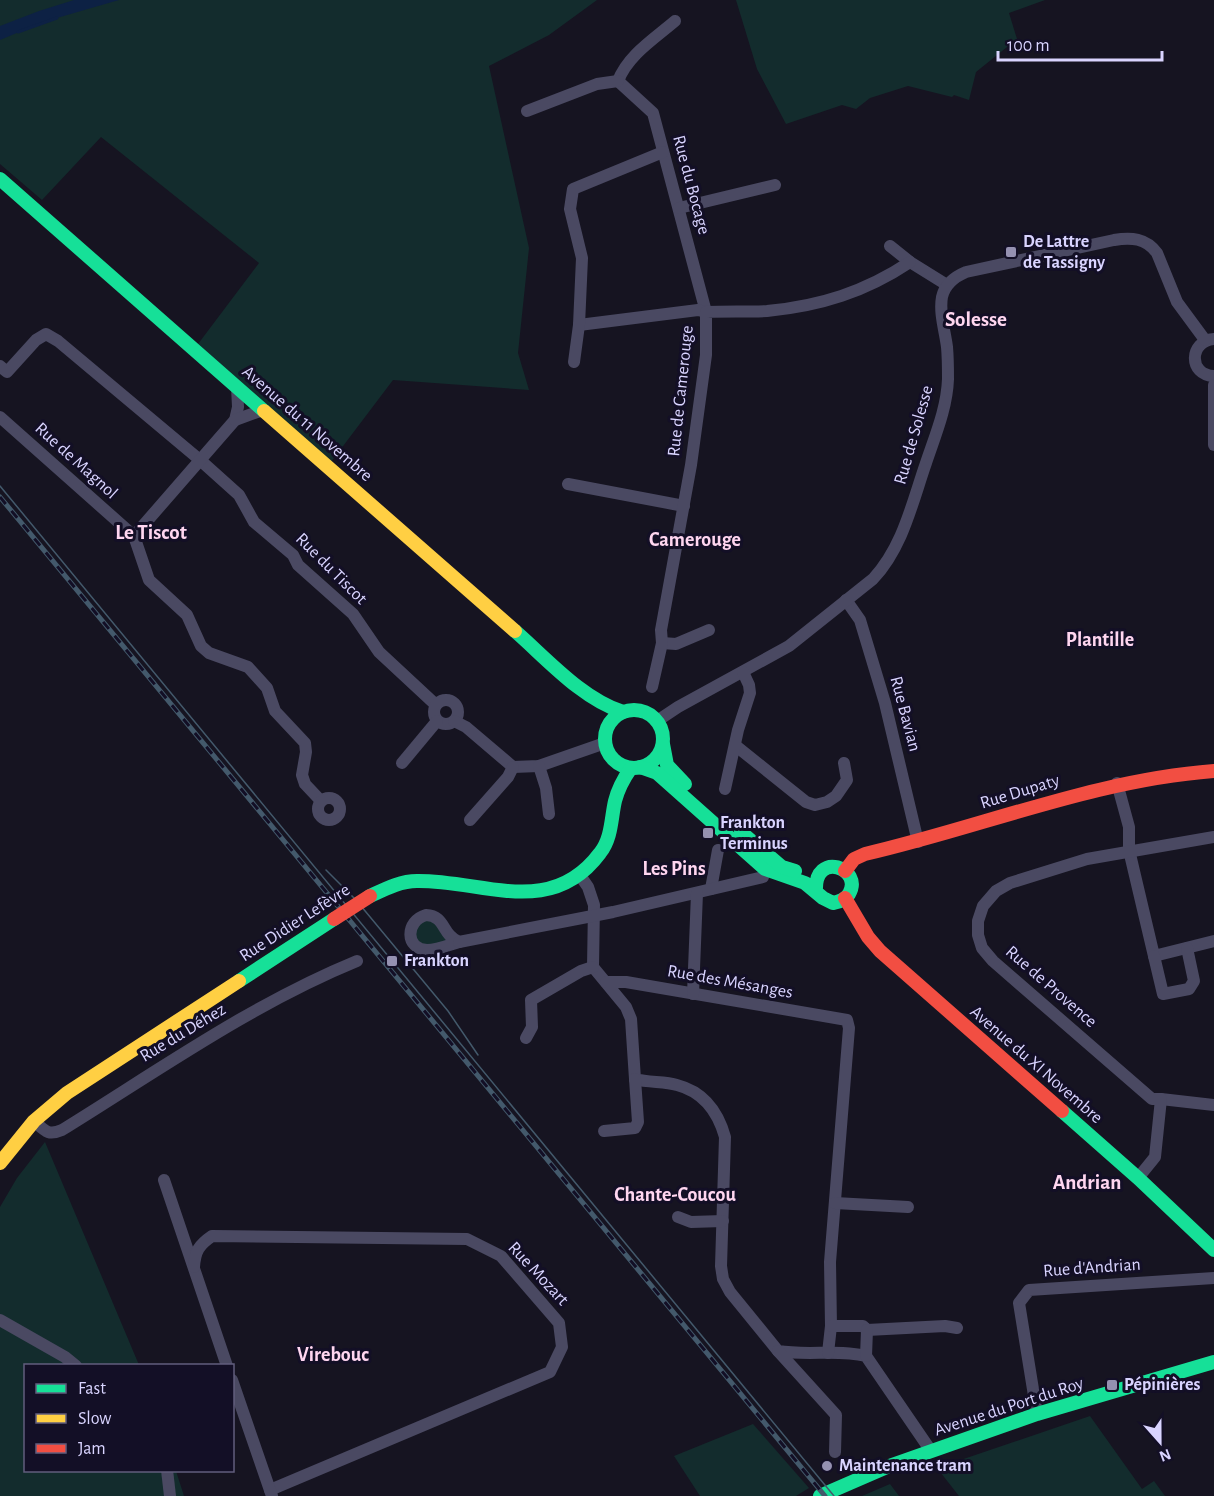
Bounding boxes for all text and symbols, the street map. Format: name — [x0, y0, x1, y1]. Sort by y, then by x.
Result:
scale bar — [998, 24, 1162, 62]
text: 100 m — [1007, 37, 1050, 55]
street label: Rue du Bocage — [669, 133, 713, 237]
place label: De Lattre de Tassigny — [1023, 233, 1106, 272]
marker: De Lattre de Tassigny — [1004, 245, 1018, 259]
district label: Solesse — [945, 309, 1007, 330]
street label: Rue de Camerouge — [665, 325, 697, 457]
street label: Avenue du 11 Novembre — [238, 363, 376, 485]
street label: Rue de Solesse — [891, 383, 937, 487]
street label: Rue de Magnol — [31, 419, 121, 503]
district label: Le Tiscot — [115, 522, 187, 543]
street label: Rue du Tiscot — [292, 530, 370, 608]
district label: Camerouge — [649, 530, 741, 550]
district label: Plantille — [1066, 630, 1134, 650]
street label: Rue Bavian — [886, 674, 924, 754]
street label: Rue Dupaty — [978, 771, 1062, 813]
place label: Frankton Terminus — [720, 814, 788, 853]
marker: Frankton Terminus — [701, 826, 715, 840]
district label: Les Pins — [642, 859, 706, 879]
street label: Rue Didier Lefèvre — [237, 881, 353, 965]
street label: Rue de Provence — [1002, 943, 1100, 1031]
place label: Frankton — [404, 952, 469, 970]
marker: Frankton — [385, 954, 399, 968]
street label: Rue des Mésanges — [666, 962, 794, 1002]
street label: Rue du Déhez — [137, 1000, 229, 1066]
street label: Avenue du XI Novembre — [966, 1003, 1106, 1127]
district label: Andrian — [1053, 1172, 1121, 1193]
district label: Chante-Coucou — [614, 1185, 736, 1205]
street label: Rue Mozart — [504, 1239, 572, 1309]
street label: Rue d'Andrian — [1043, 1256, 1141, 1280]
district label: Virebouc — [297, 1345, 369, 1365]
legend — [24, 1364, 234, 1472]
street label: Avenue du Port du Roy — [932, 1374, 1086, 1440]
place label: Pépinières — [1124, 1376, 1200, 1394]
marker: Pépinières — [1105, 1378, 1119, 1392]
text: Fast — [78, 1380, 106, 1398]
text: Slow — [78, 1410, 111, 1428]
north arrow — [1130, 1412, 1190, 1472]
text: Jam — [78, 1440, 106, 1458]
text: N — [1157, 1446, 1173, 1465]
place label: Maintenance tram — [839, 1457, 971, 1475]
marker: Maintenance tram — [820, 1459, 834, 1473]

